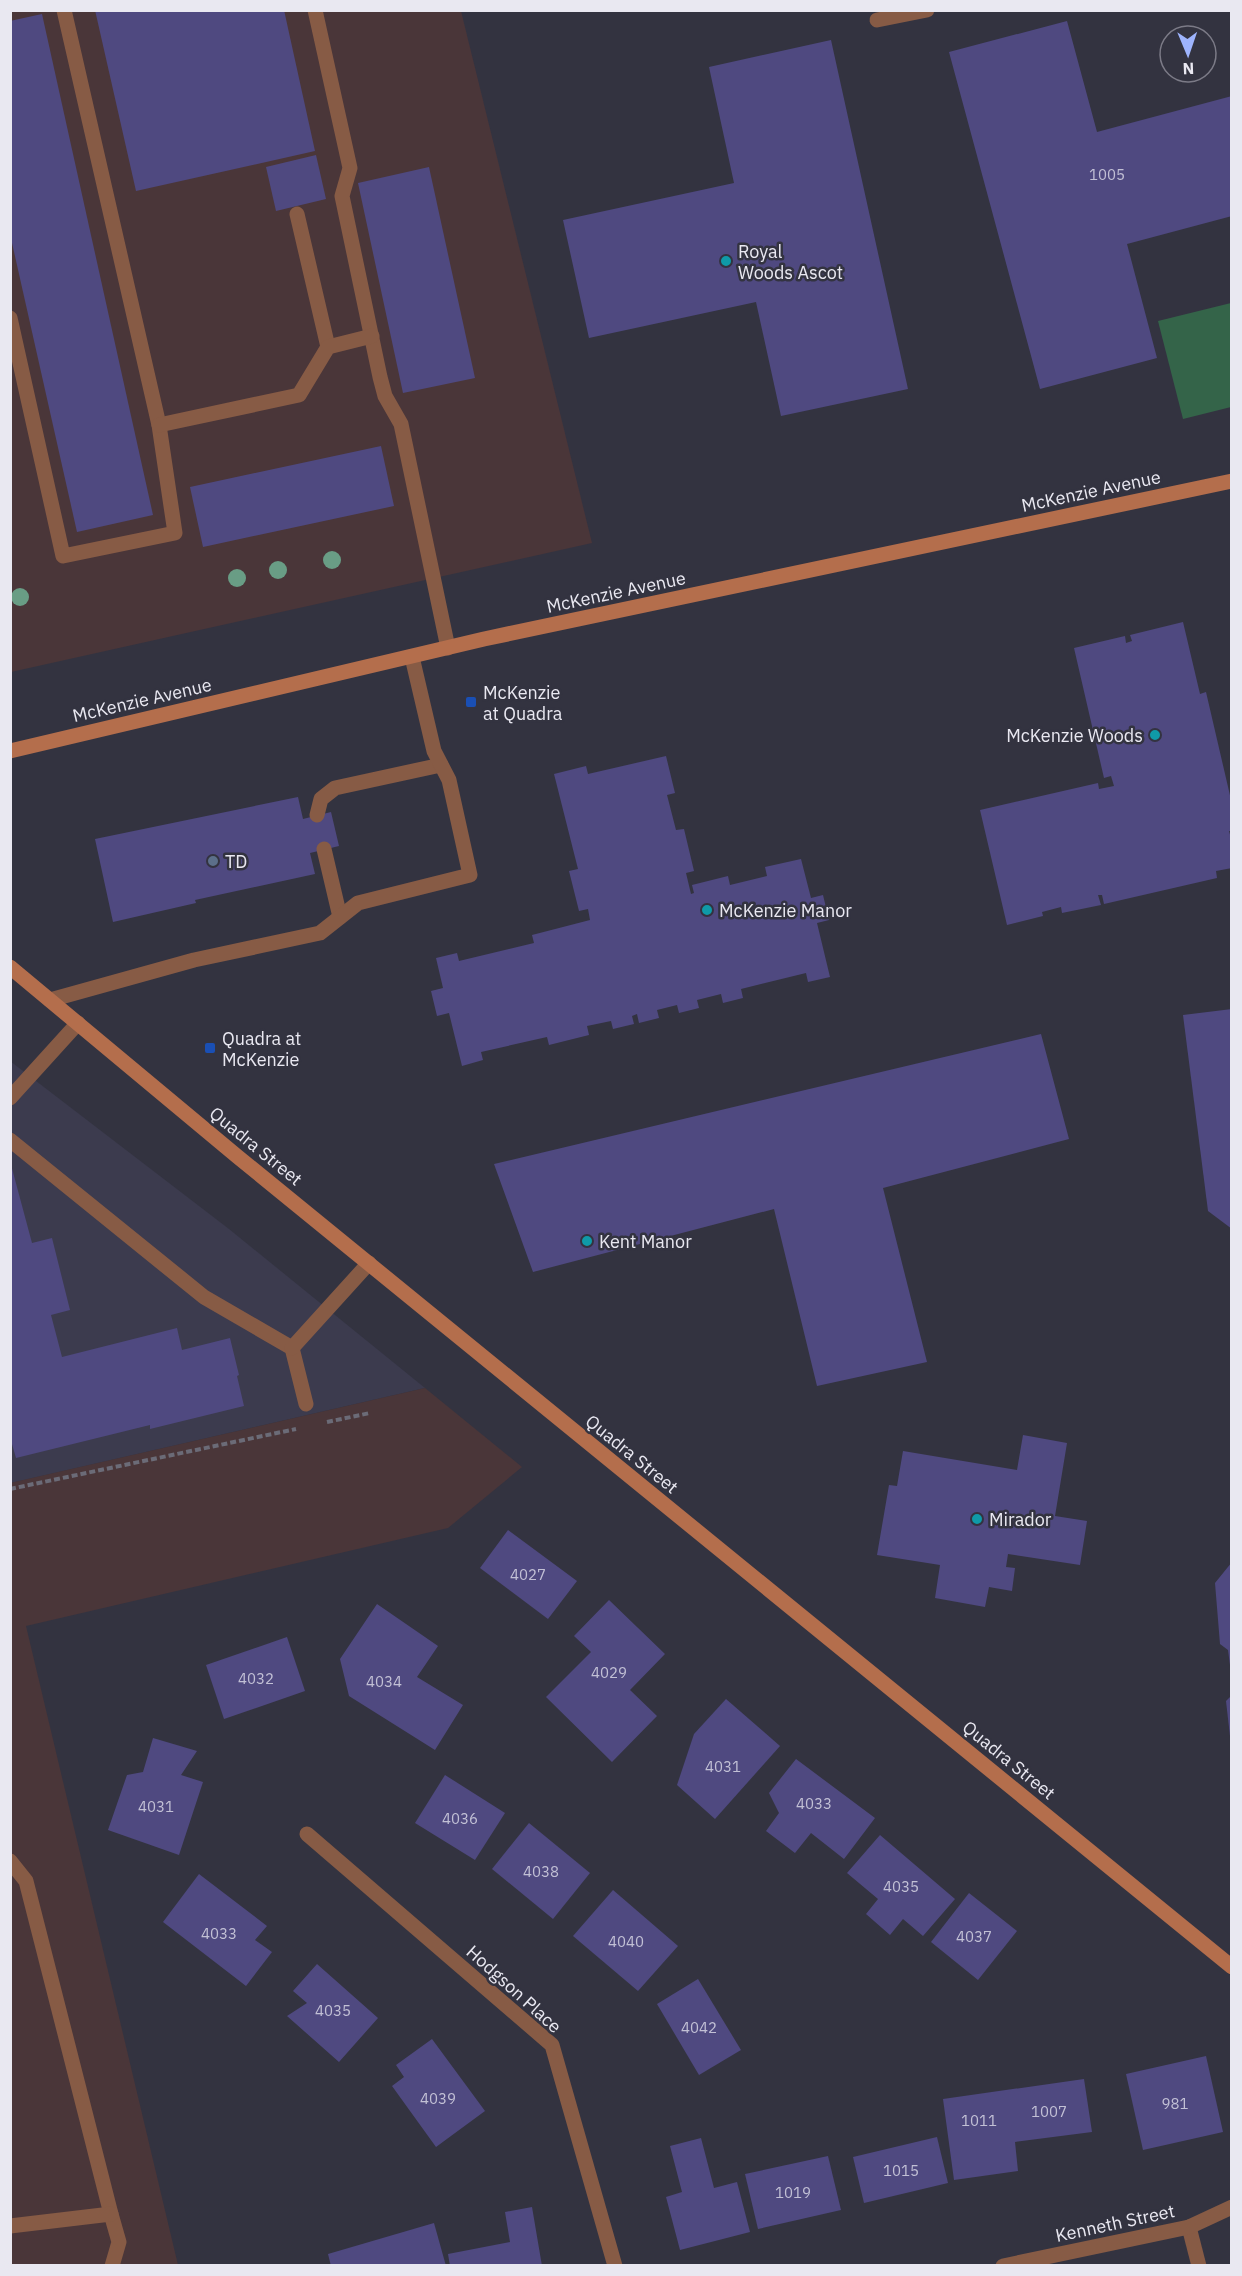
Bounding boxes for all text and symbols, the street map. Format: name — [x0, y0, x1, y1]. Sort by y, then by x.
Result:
north arrow — [1158, 24, 1218, 84]
text: N — [1182, 59, 1195, 79]
house number: 1005 — [1089, 165, 1125, 184]
place label: Royal Woods Ascot — [738, 240, 843, 284]
marker: Royal Woods Ascot — [719, 254, 733, 268]
street label: McKenzie Avenue — [1019, 465, 1163, 517]
street label: McKenzie Avenue — [544, 566, 688, 618]
street label: McKenzie Avenue — [70, 673, 214, 727]
place label: McKenzie at Quadra — [483, 681, 563, 725]
marker: McKenzie at Quadra — [464, 695, 478, 709]
place label: McKenzie Woods — [1006, 724, 1143, 747]
marker: McKenzie Woods — [1148, 728, 1162, 742]
place label: TD — [225, 850, 247, 873]
marker: TD — [206, 854, 220, 868]
place label: McKenzie Manor — [719, 899, 852, 922]
marker: McKenzie Manor — [700, 903, 714, 917]
place label: Quadra at McKenzie — [222, 1027, 301, 1071]
marker: Quadra at McKenzie — [203, 1041, 217, 1055]
street label: Quadra Street — [205, 1102, 307, 1190]
place label: Kent Manor — [599, 1230, 692, 1253]
marker: Kent Manor — [580, 1234, 594, 1248]
street label: Quadra Street — [581, 1410, 683, 1498]
place label: Mirador — [989, 1508, 1052, 1531]
marker: Mirador — [970, 1512, 984, 1526]
house number: 4027 — [510, 1565, 546, 1584]
house number: 4029 — [591, 1663, 627, 1682]
house number: 4032 — [238, 1669, 274, 1688]
house number: 4034 — [366, 1672, 402, 1691]
street label: Quadra Street — [958, 1716, 1060, 1804]
house number: 4031 — [705, 1757, 741, 1776]
house number: 4033 — [796, 1794, 832, 1813]
house number: 4031 — [138, 1797, 174, 1816]
house number: 4036 — [442, 1809, 478, 1828]
house number: 4038 — [523, 1862, 559, 1881]
house number: 4035 — [883, 1877, 919, 1896]
house number: 4033 — [201, 1924, 237, 1943]
house number: 4037 — [956, 1927, 992, 1946]
house number: 4040 — [608, 1932, 644, 1951]
street label: Hodgson Place — [462, 1940, 566, 2038]
house number: 4035 — [315, 2001, 351, 2020]
house number: 4042 — [681, 2018, 717, 2037]
house number: 4039 — [420, 2089, 456, 2108]
house number: 981 — [1161, 2094, 1189, 2113]
house number: 1007 — [1031, 2102, 1067, 2121]
house number: 1011 — [961, 2111, 997, 2130]
house number: 1015 — [883, 2161, 919, 2180]
house number: 1019 — [775, 2183, 811, 2202]
street label: Kenneth Street — [1053, 2199, 1177, 2247]

